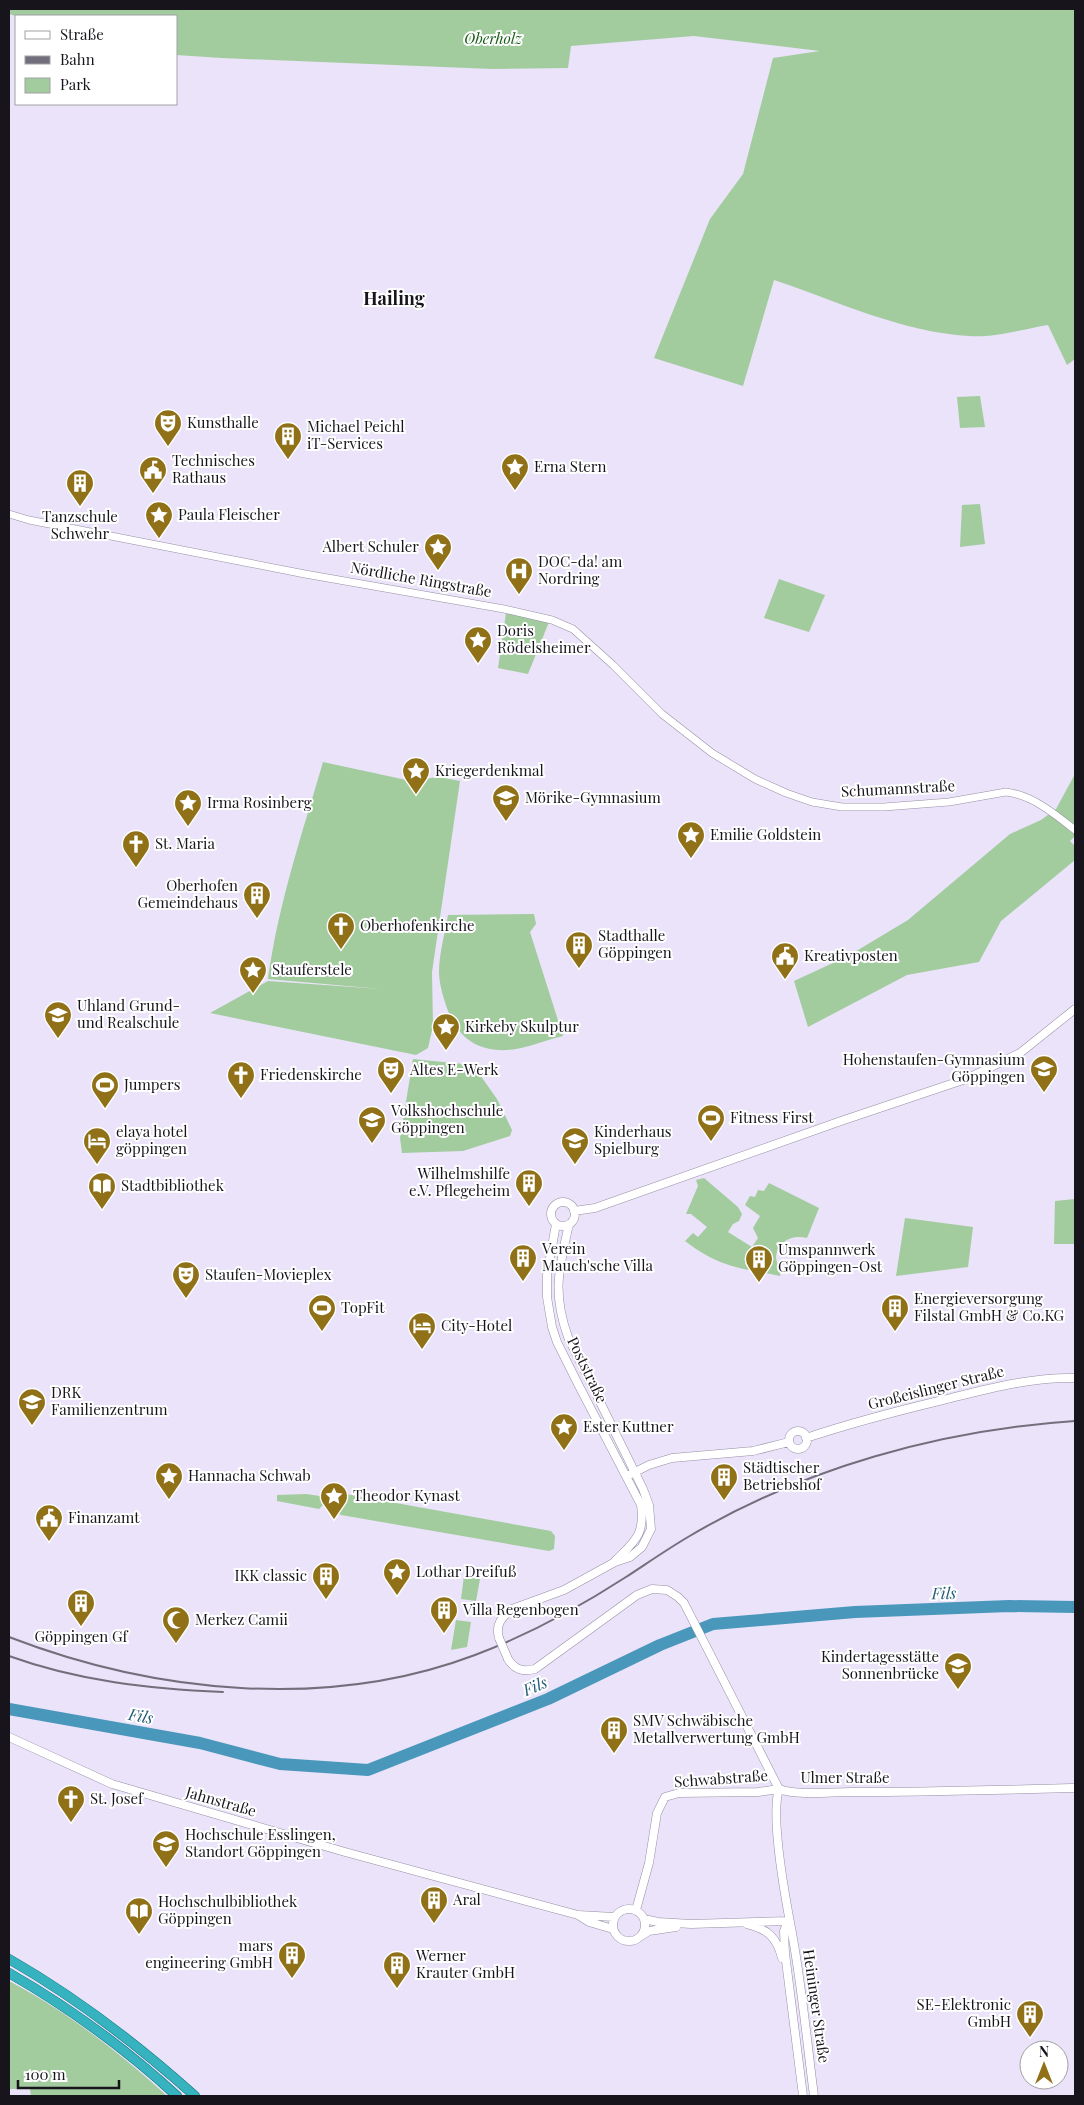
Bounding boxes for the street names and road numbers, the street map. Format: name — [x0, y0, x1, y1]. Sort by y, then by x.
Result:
street label: Nördliche Ringstraße — [349, 557, 493, 601]
street label: Schumannstraße — [840, 775, 955, 801]
street label: Poststraße — [563, 1333, 613, 1406]
street label: Großeislinger Straße — [866, 1360, 1006, 1414]
street label: Schwabstraße — [673, 1765, 768, 1791]
street label: Ulmer Straße — [800, 1767, 890, 1787]
street label: Jahnstraße — [183, 1781, 259, 1821]
street label: Heininger Straße — [799, 1948, 835, 2064]

